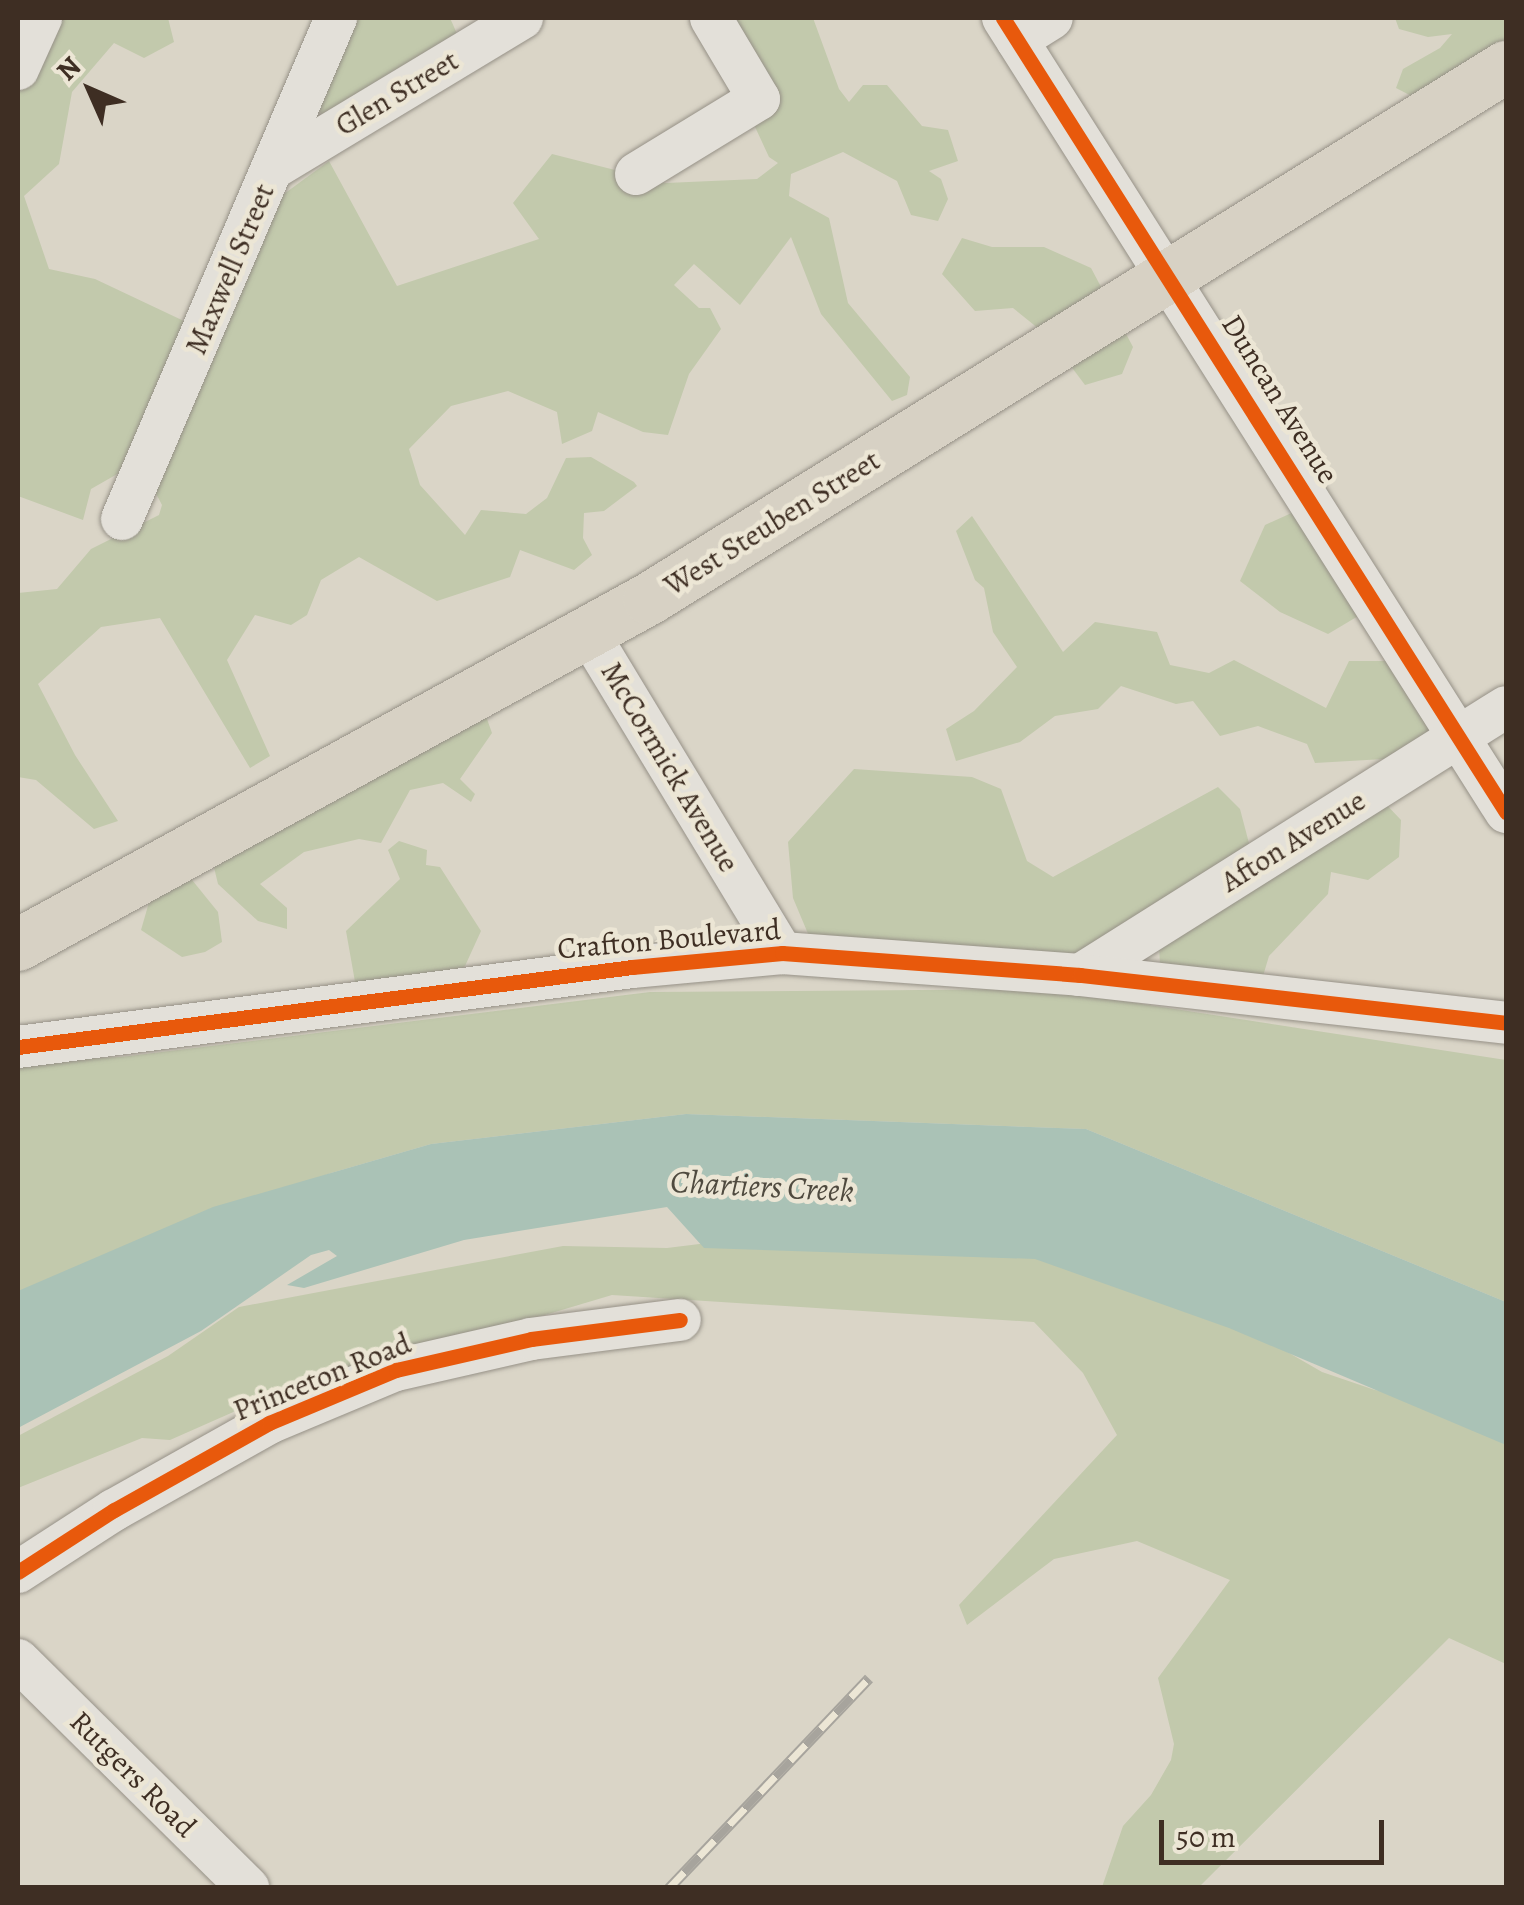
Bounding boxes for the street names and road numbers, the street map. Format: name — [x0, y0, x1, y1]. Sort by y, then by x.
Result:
street label: Glen Street — [329, 42, 465, 144]
street label: Maxwell Street — [178, 178, 282, 360]
street label: Duncan Avenue — [1214, 308, 1346, 490]
street label: West Steuben Street — [658, 442, 886, 604]
street label: McCormick Avenue — [593, 656, 747, 878]
street label: Afton Avenue — [1214, 782, 1372, 900]
street label: Crafton Boulevard — [556, 911, 782, 967]
street label: Princeton Road — [228, 1325, 416, 1429]
street label: Rutgers Road — [62, 1703, 204, 1845]

